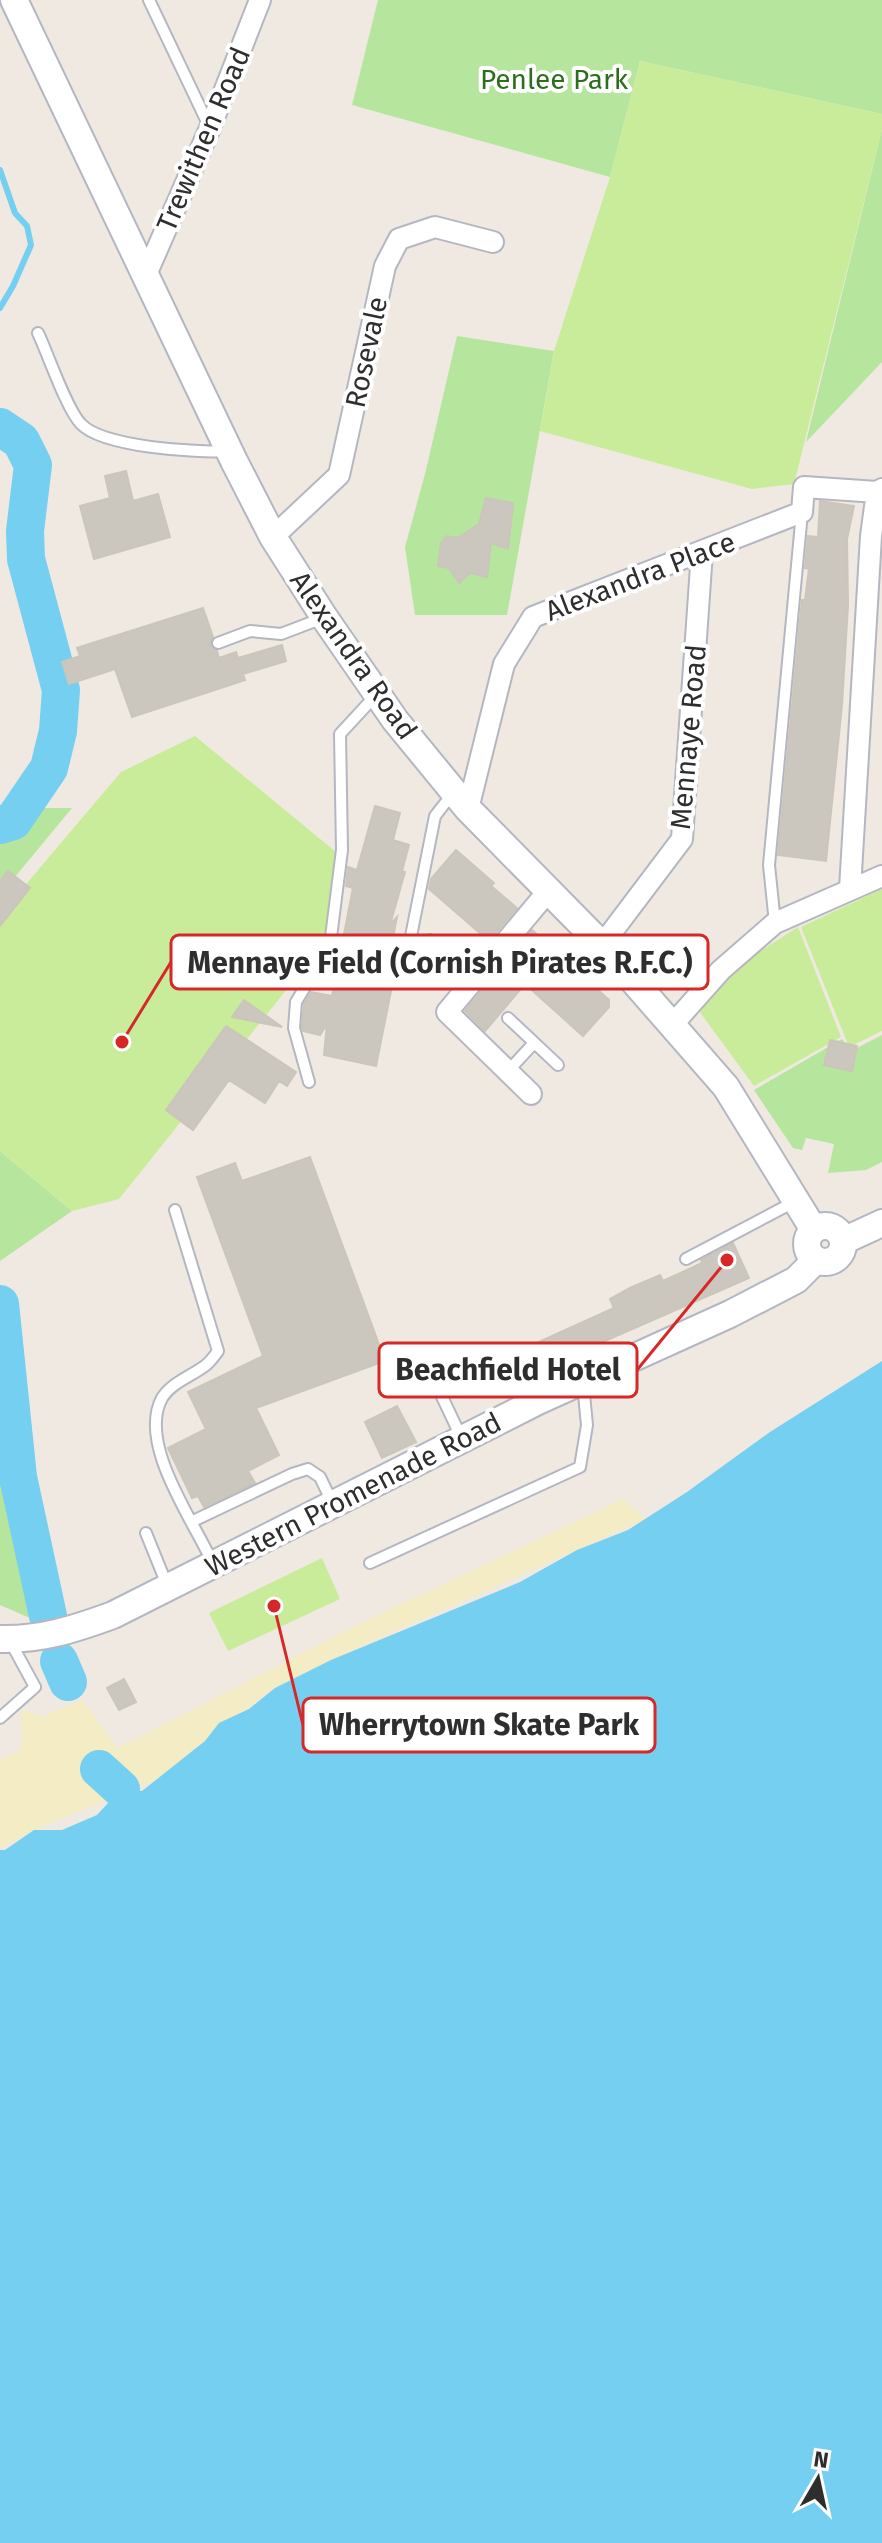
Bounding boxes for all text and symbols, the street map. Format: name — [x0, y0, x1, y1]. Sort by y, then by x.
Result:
street label: Trewithen Road — [150, 42, 257, 236]
park label: Penlee Park — [480, 63, 629, 96]
street label: Rosevale — [339, 294, 394, 411]
street label: Alexandra Place — [541, 525, 740, 628]
street label: Alexandra Road — [283, 565, 424, 746]
street label: Mennaye Road — [664, 643, 713, 831]
callout: Mennaye Field (Cornish Pirates R.F.C.) — [171, 935, 708, 989]
text: Mennaye Field (Cornish Pirates R.F.C.) — [188, 945, 693, 981]
callout: Beachfield Hotel — [379, 1343, 637, 1397]
text: Beachfield Hotel — [395, 1352, 621, 1388]
street label: Western Promenade Road — [200, 1405, 507, 1584]
callout: Wherrytown Skate Park — [303, 1698, 655, 1752]
text: Wherrytown Skate Park — [319, 1707, 640, 1743]
north arrow — [778, 2439, 858, 2519]
text: N — [812, 2445, 830, 2474]

